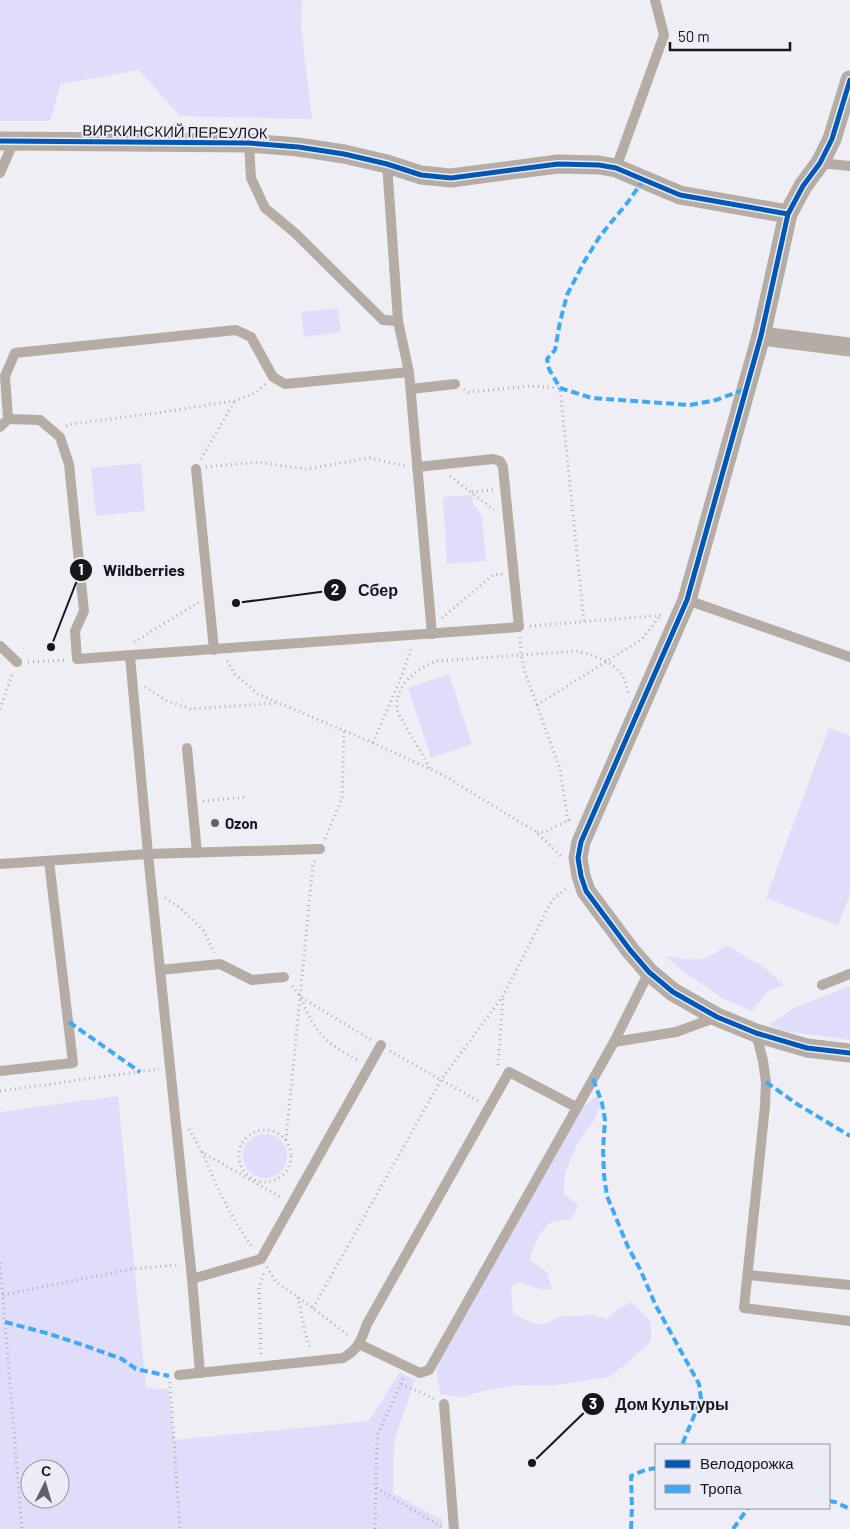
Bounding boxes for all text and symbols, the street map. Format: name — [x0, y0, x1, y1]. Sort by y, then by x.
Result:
scale bar — [670, 20, 790, 52]
text: 50 m — [678, 27, 710, 45]
street label: ВИРКИНСКИЙ ПЕРЕУЛОК — [82, 120, 268, 142]
callout: Wildberries — [68, 554, 195, 585]
text: 1 — [78, 560, 84, 578]
text: Wildberries — [103, 560, 185, 579]
callout: Сбер — [323, 575, 408, 606]
text: 2 — [331, 580, 339, 598]
text: Сбер — [358, 580, 398, 599]
place label: Ozon — [225, 814, 258, 832]
marker: Ozon — [209, 817, 221, 829]
callout: Дом Культуры — [580, 1389, 739, 1420]
text: 3 — [589, 1394, 597, 1412]
text: Дом Культуры — [615, 1394, 729, 1413]
legend — [655, 1444, 830, 1509]
text: Велодорожка — [700, 1454, 794, 1472]
north arrow — [20, 1459, 70, 1509]
text: С — [40, 1462, 52, 1479]
text: Тропа — [700, 1479, 742, 1497]

